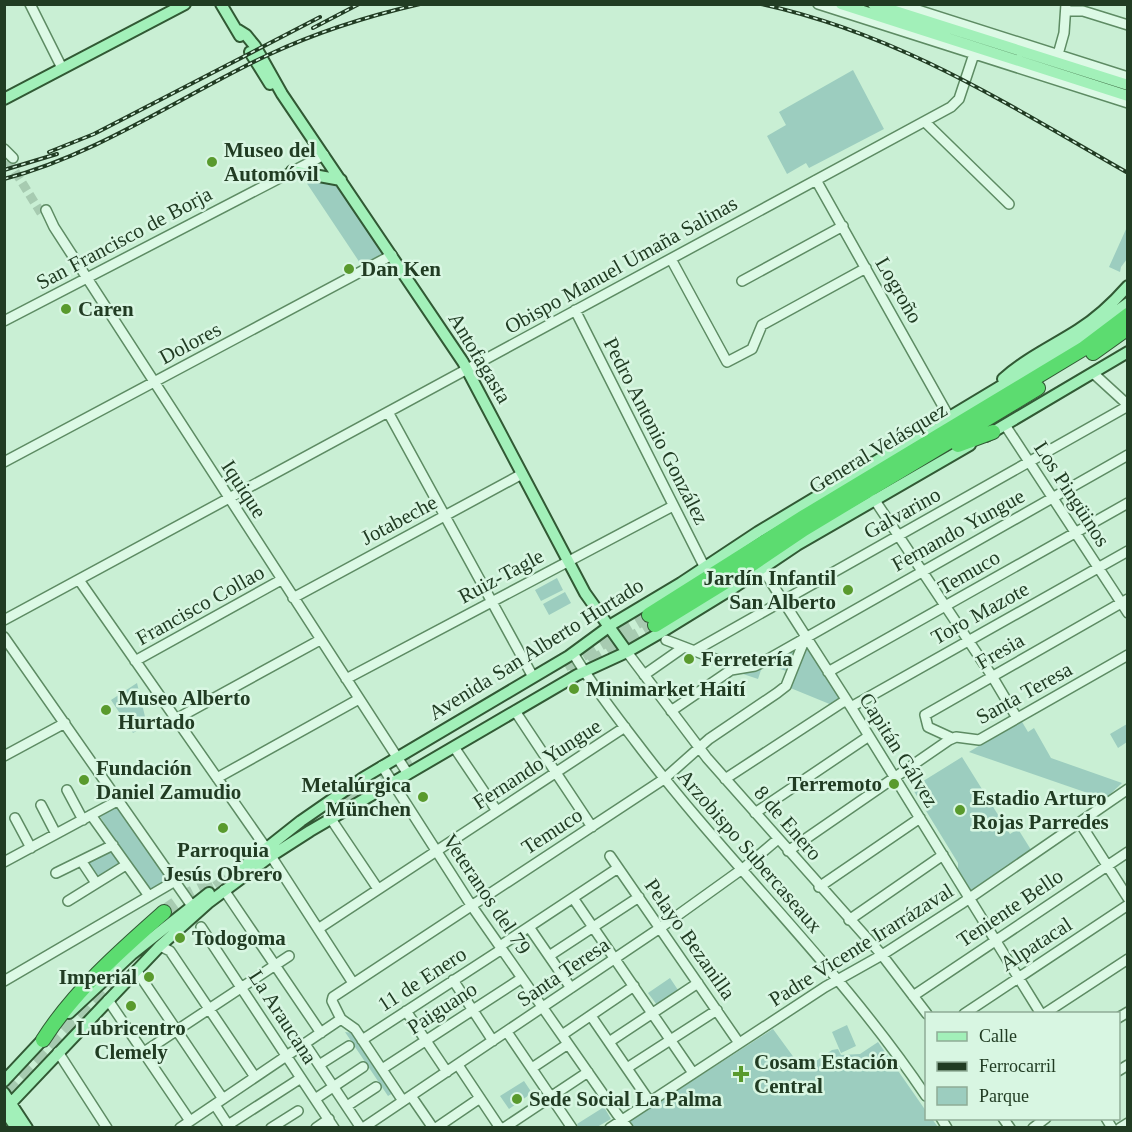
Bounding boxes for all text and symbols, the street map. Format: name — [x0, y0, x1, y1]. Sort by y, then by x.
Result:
place label: Museo del Automóvil — [224, 138, 319, 186]
marker: Museo del Automóvil — [205, 155, 219, 169]
street label: San Francisco de Borja — [32, 181, 216, 294]
street label: Obispo Manuel Umaña Salinas — [501, 191, 741, 339]
street label: Logroño — [871, 253, 927, 327]
place label: Dan Ken — [361, 257, 441, 281]
marker: Dan Ken — [342, 262, 356, 276]
place label: Caren — [78, 297, 134, 321]
marker: Caren — [59, 302, 73, 316]
street label: Antofagasta — [444, 308, 517, 408]
street label: Dolores — [155, 317, 225, 369]
street label: Pedro Antonio González — [598, 334, 714, 528]
street label: General Velásquez — [805, 397, 951, 499]
street label: Los Pingüinos — [1029, 437, 1115, 551]
street label: Iquique — [216, 456, 272, 522]
street label: Galvarino — [859, 482, 945, 544]
street label: Fernando Yungue — [887, 484, 1029, 576]
street label: Jotabeche — [357, 490, 441, 550]
street label: Ruiz-Tagle — [454, 544, 548, 608]
street label: Temuco — [934, 545, 1004, 599]
street label: Francisco Collao — [132, 560, 268, 650]
place label: Jardín Infantil San Alberto — [704, 566, 836, 614]
street label: Avenida San Alberto Hurtado — [424, 573, 648, 725]
street label: Toro Mazote — [927, 576, 1033, 650]
marker: Jardín Infantil San Alberto — [841, 583, 855, 597]
street label: Fresia — [972, 627, 1029, 674]
place label: Ferretería — [701, 647, 793, 671]
marker: Ferretería — [682, 652, 696, 666]
street label: Santa Teresa — [972, 656, 1077, 729]
place label: Minimarket Haití — [586, 677, 746, 701]
marker: Minimarket Haití — [567, 682, 581, 696]
place label: Museo Alberto Hurtado — [118, 686, 250, 734]
street label: Capitán Gálvez — [854, 689, 944, 811]
marker: Museo Alberto Hurtado — [99, 703, 113, 717]
street label: Fernando Yungue — [468, 714, 606, 814]
place label: Fundación Daniel Zamudio — [96, 756, 241, 804]
street label: Arzobispo Subercaseaux — [673, 765, 828, 938]
place label: Terremoto — [788, 772, 882, 796]
marker: Fundación Daniel Zamudio — [77, 773, 91, 787]
place label: Metalúrgica München — [301, 773, 411, 821]
marker: Terremoto — [887, 777, 901, 791]
street label: 8 de Enero — [749, 781, 827, 865]
place label: Estadio Arturo Rojas Parredes — [972, 786, 1109, 834]
marker: Metalúrgica München — [416, 790, 430, 804]
street label: Temuco — [517, 803, 587, 859]
marker: Estadio Arturo Rojas Parredes — [953, 803, 967, 817]
marker: Parroquia Jesús Obrero — [216, 821, 230, 835]
street label: Veteranos del 79 — [438, 829, 536, 959]
place label: Parroquia Jesús Obrero — [164, 838, 282, 886]
street label: Teniente Bello — [952, 864, 1068, 952]
street label: Pelayo Bezanilla — [640, 874, 741, 1004]
street label: Padre Vicente Irarrázaval — [764, 878, 958, 1012]
street label: Alpatacal — [996, 912, 1076, 976]
place label: Todogoma — [192, 926, 286, 950]
marker: Todogoma — [173, 931, 187, 945]
street label: Santa Teresa — [512, 932, 614, 1012]
street label: 11 de Enero — [373, 942, 471, 1016]
place label: Imperial — [59, 965, 137, 989]
street label: La Araucana — [244, 966, 322, 1069]
marker: Imperial — [142, 970, 156, 984]
street label: Paiguano — [403, 977, 481, 1039]
marker: Lubricentro Clemely — [124, 999, 138, 1013]
legend — [925, 1012, 1120, 1120]
place label: Lubricentro Clemely — [76, 1016, 186, 1064]
text: Calle — [979, 1026, 1017, 1046]
place label: Cosam Estación Central — [754, 1050, 898, 1098]
text: Ferrocarril — [979, 1056, 1056, 1076]
marker: Cosam Estación Central — [732, 1065, 750, 1083]
text: Parque — [979, 1086, 1029, 1106]
place label: Sede Social La Palma — [529, 1087, 723, 1111]
marker: Sede Social La Palma — [510, 1092, 524, 1106]

